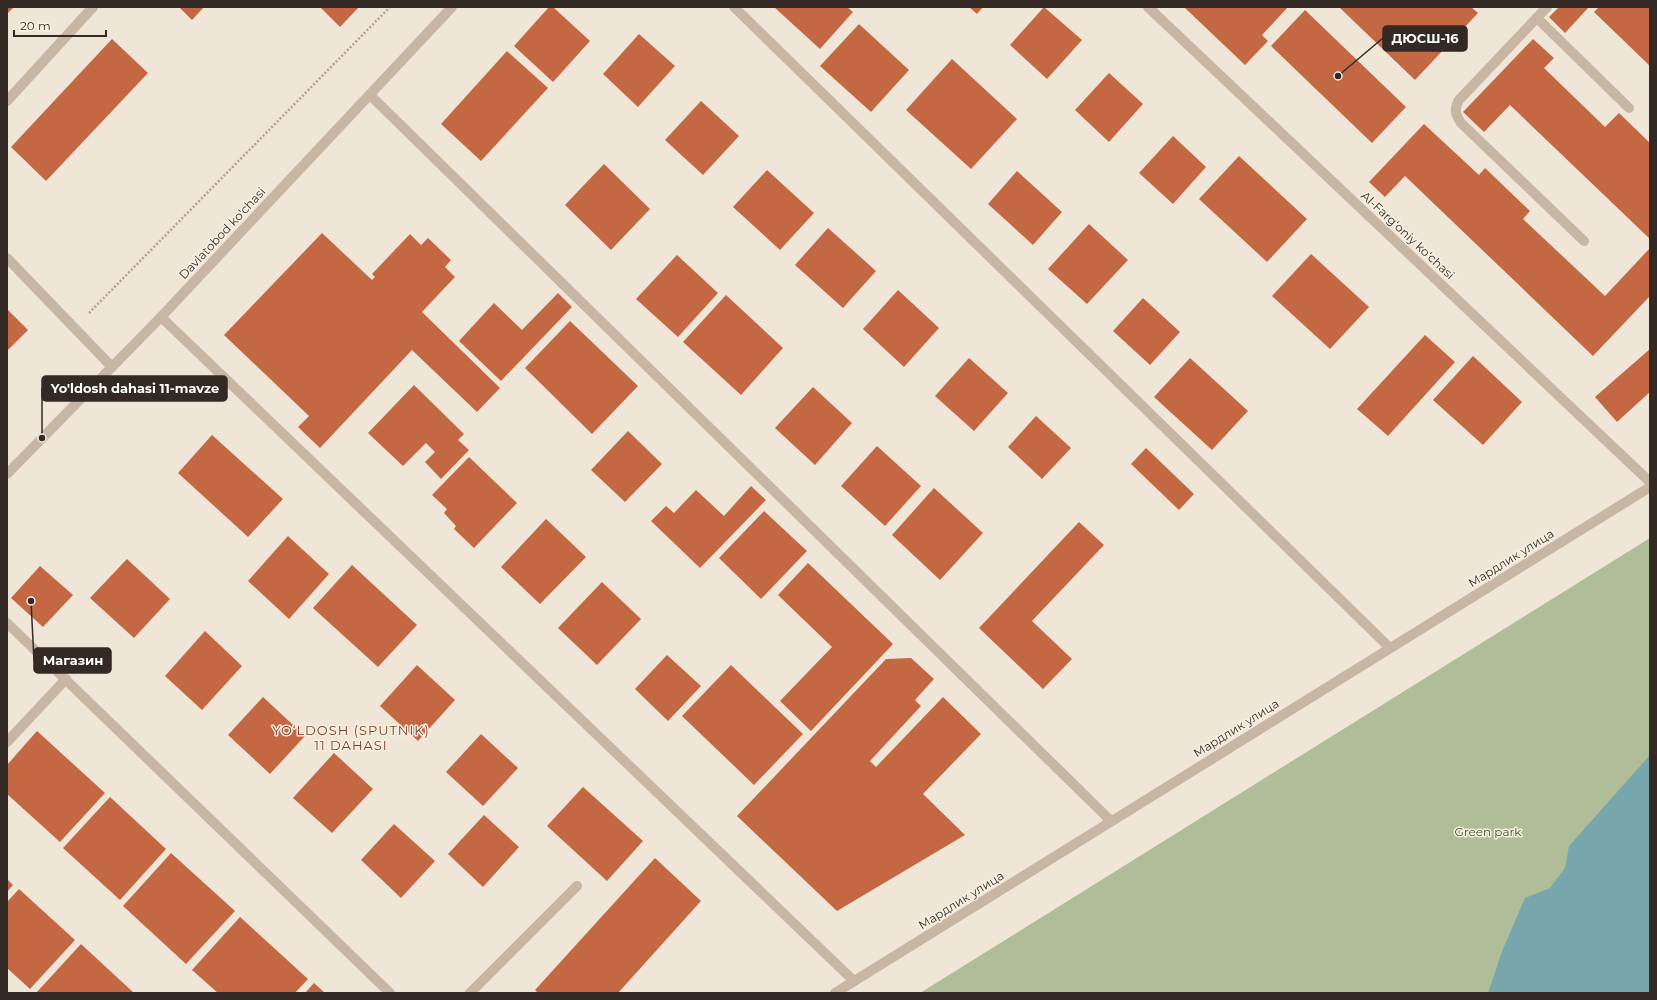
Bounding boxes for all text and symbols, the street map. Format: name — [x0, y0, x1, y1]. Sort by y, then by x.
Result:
scale bar — [14, 12, 106, 38]
text: 20 m — [20, 18, 51, 33]
callout: ДЮСШ-16 — [1383, 26, 1467, 51]
text: ДЮСШ-16 — [1391, 30, 1459, 46]
street label: Davlatobod ko'chasi — [176, 184, 268, 282]
street label: Al-Farg‘oniy ko‘chasi — [1358, 188, 1458, 282]
callout: Yo'ldosh dahasi 11-mavze — [42, 376, 227, 401]
text: Yo'ldosh dahasi 11-mavze — [50, 380, 219, 396]
street label: Мардлик улица — [1465, 526, 1557, 590]
callout: Магазин — [34, 648, 111, 673]
text: Магазин — [43, 652, 103, 668]
street label: Мардлик улица — [1190, 696, 1282, 760]
district label: YO‘LDOSH (SPUTNIK) 11 DAHASI — [272, 722, 430, 753]
park label: Green park — [1455, 824, 1522, 839]
street label: Мардлик улица — [915, 868, 1007, 932]

